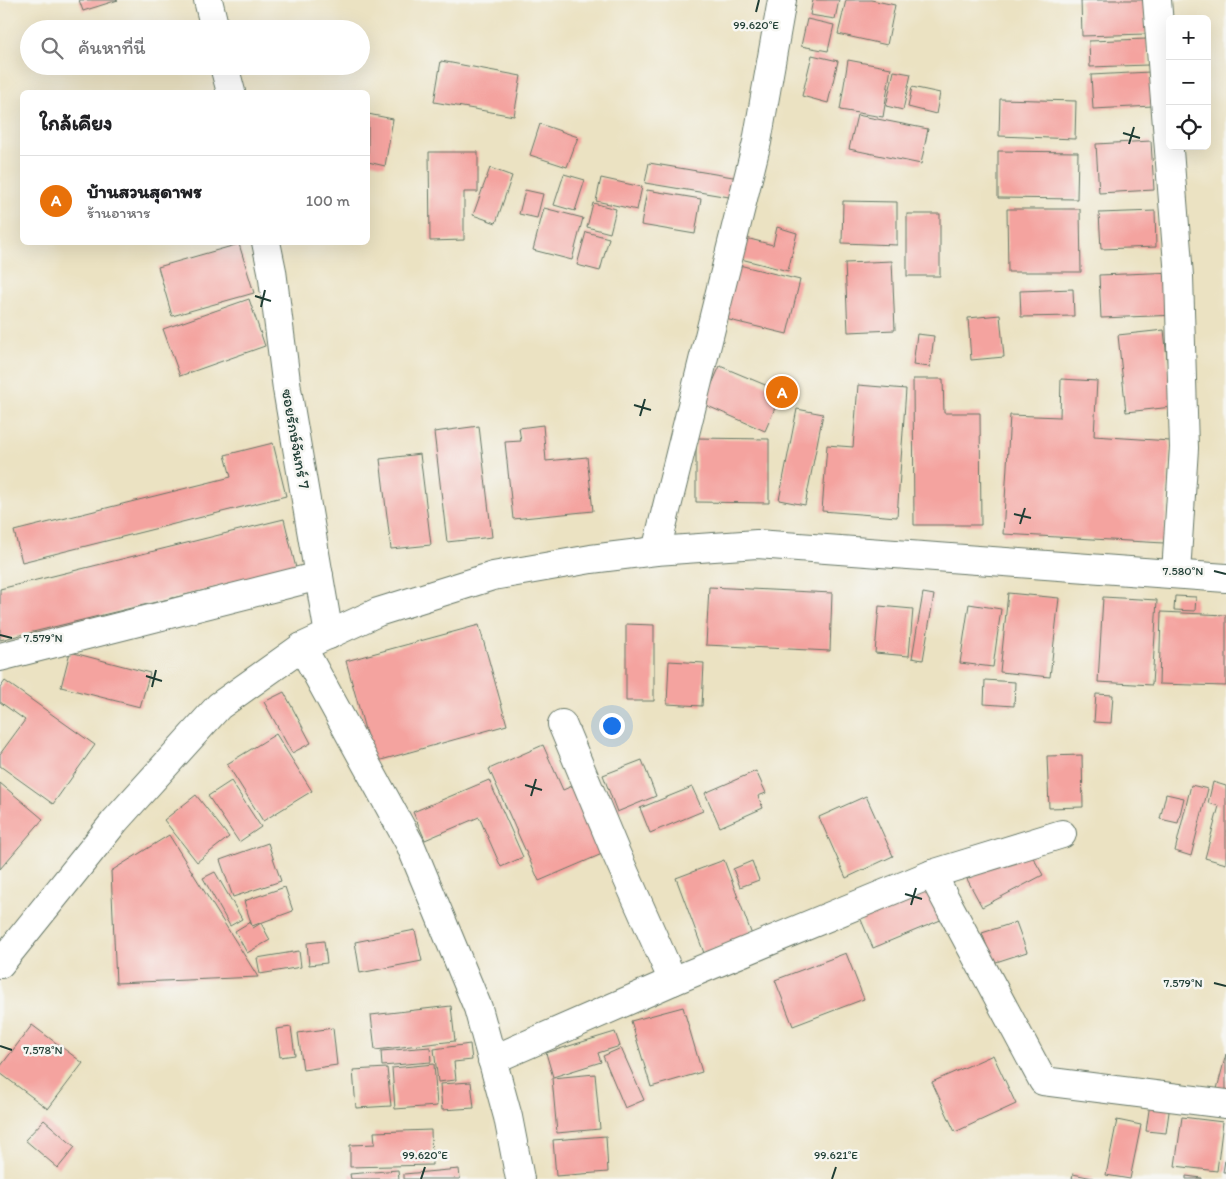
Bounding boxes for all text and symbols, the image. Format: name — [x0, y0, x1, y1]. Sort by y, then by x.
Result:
map controls — [1166, 15, 1211, 150]
button: + — [1166, 15, 1211, 60]
text: 99.620°E — [733, 18, 779, 32]
search box — [20, 20, 370, 75]
icon: search — [38, 34, 66, 62]
text: ค้นหาที่นี่ — [78, 36, 146, 59]
button: − — [1166, 60, 1211, 105]
button: locate — [1166, 105, 1211, 150]
text: ใกล้เคียง — [40, 110, 112, 135]
text: บ้านสวนสุดาพร — [87, 180, 202, 203]
text: A — [51, 191, 61, 210]
text: 100 m — [306, 191, 350, 210]
text: ร้านอาหาร — [87, 203, 151, 222]
pin: A — [766, 373, 798, 411]
street label: ซอยรักษ์จันทร์ 7 — [278, 388, 314, 491]
text: 7.580°N — [1163, 564, 1203, 578]
text: 7.579°N — [23, 631, 63, 645]
your location — [599, 713, 625, 739]
text: 7.579°N — [1163, 976, 1203, 990]
text: 7.578°N — [23, 1043, 63, 1057]
text: 99.620°E — [402, 1148, 448, 1162]
text: 99.621°E — [814, 1148, 858, 1162]

